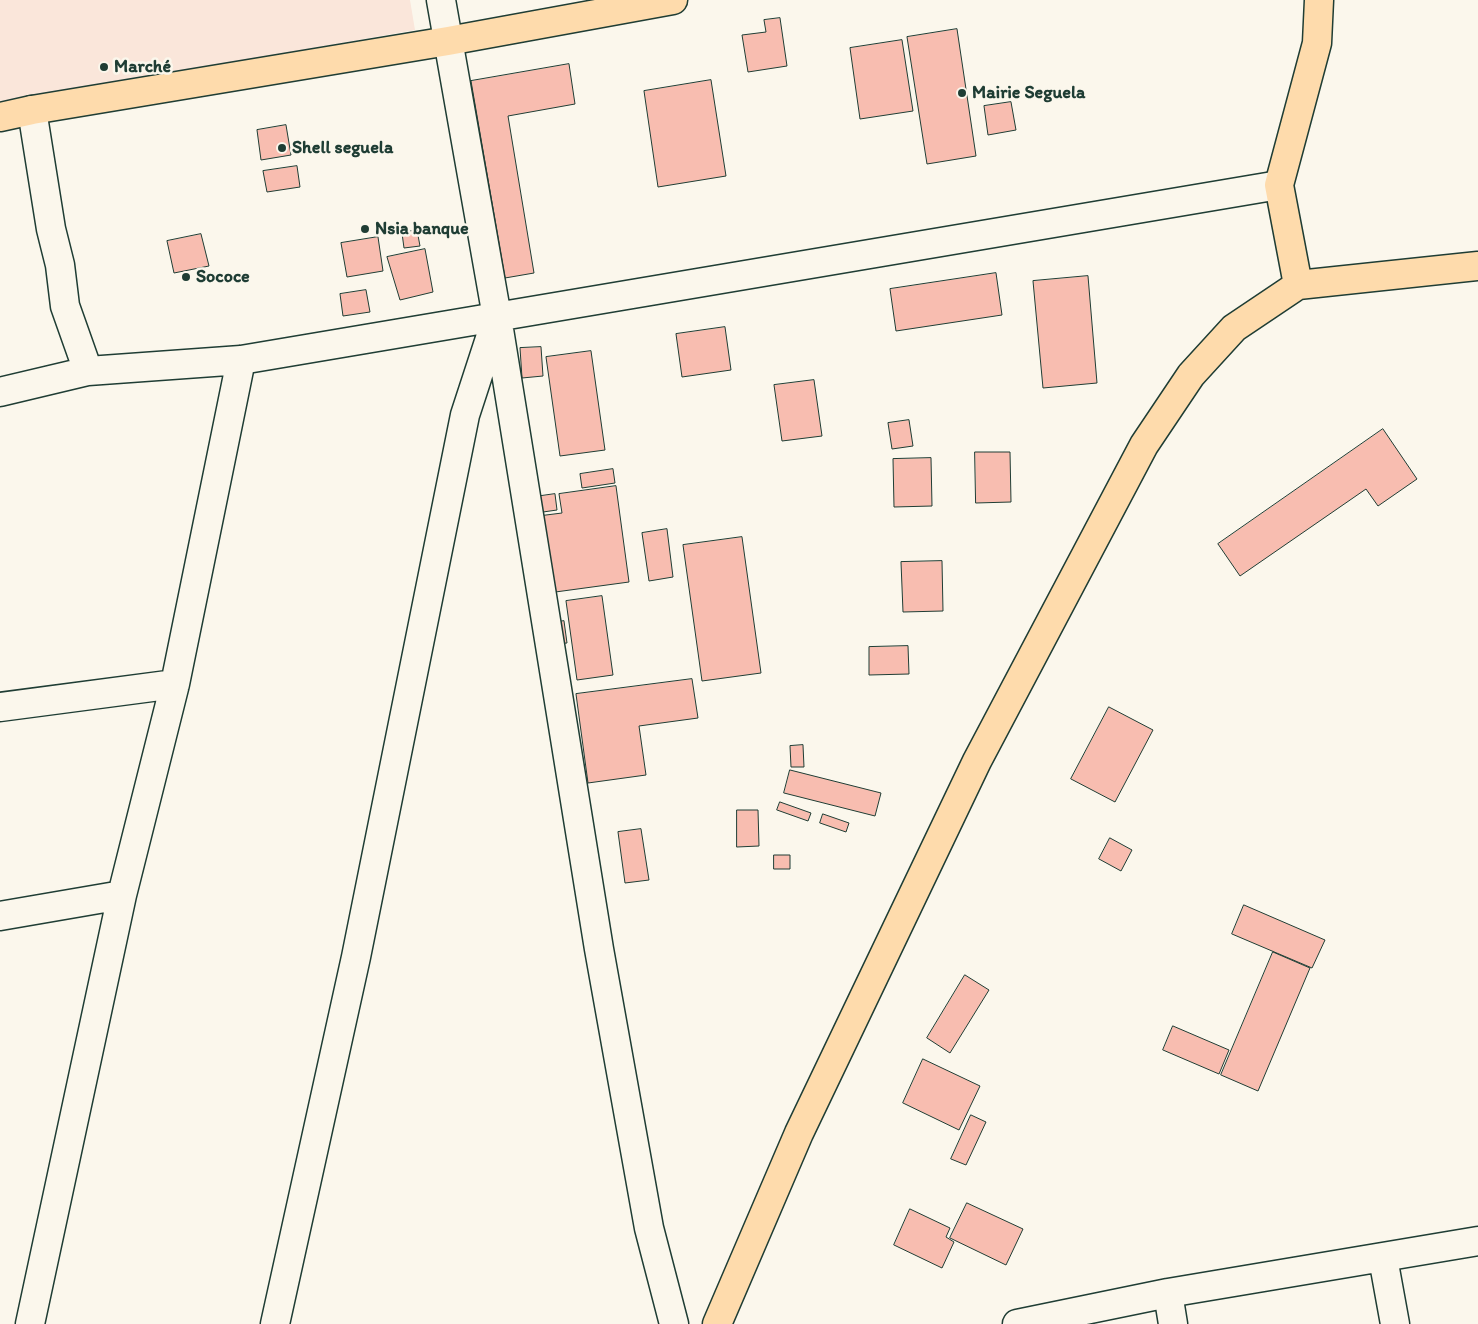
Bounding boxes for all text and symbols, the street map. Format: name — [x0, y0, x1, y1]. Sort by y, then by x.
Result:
place label: Marché — [114, 56, 171, 78]
marker: Marché — [98, 61, 110, 73]
place label: Mairie Seguela — [972, 82, 1085, 104]
marker: Mairie Seguela — [956, 87, 968, 99]
place label: Shell seguela — [292, 137, 393, 159]
marker: Shell seguela — [276, 142, 288, 154]
place label: Nsia banque — [375, 218, 469, 240]
marker: Nsia banque — [359, 223, 371, 235]
place label: Sococe — [196, 266, 250, 288]
marker: Sococe — [180, 271, 192, 283]

